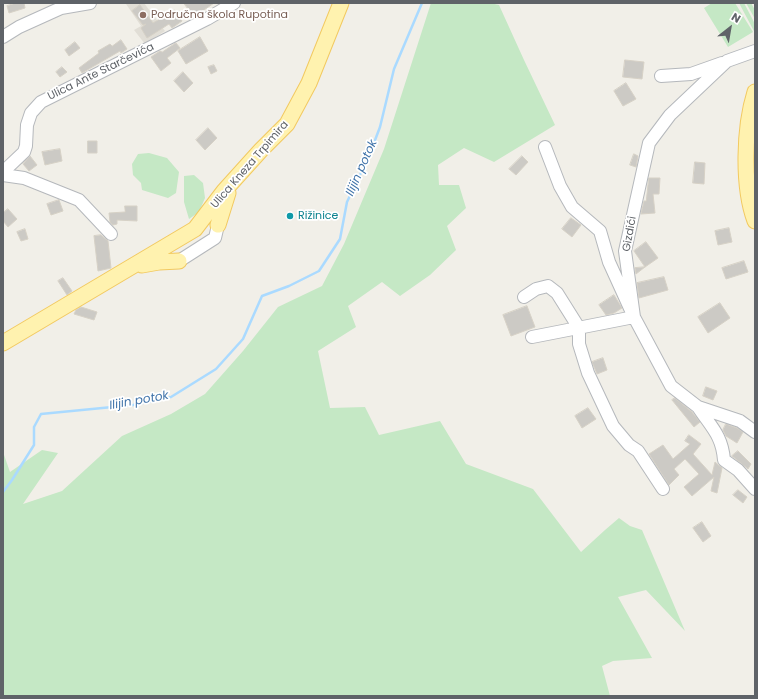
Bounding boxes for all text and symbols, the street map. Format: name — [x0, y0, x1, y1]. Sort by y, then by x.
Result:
place label: Područna škola Rupotina — [151, 8, 288, 22]
north arrow — [710, 8, 750, 48]
text: N — [729, 9, 744, 27]
marker: Područna škola Rupotina — [138, 10, 148, 20]
street label: Ulica Ante Starčevića — [46, 41, 156, 103]
street label: Ulica Kneza Trpimira — [208, 119, 292, 211]
water label: Ilijin potok — [343, 138, 381, 198]
place label: Rižinice — [298, 209, 338, 223]
marker: Rižinice — [285, 211, 295, 221]
street label: Gizdići — [620, 215, 640, 253]
water label: Ilijin potok — [108, 389, 170, 413]

